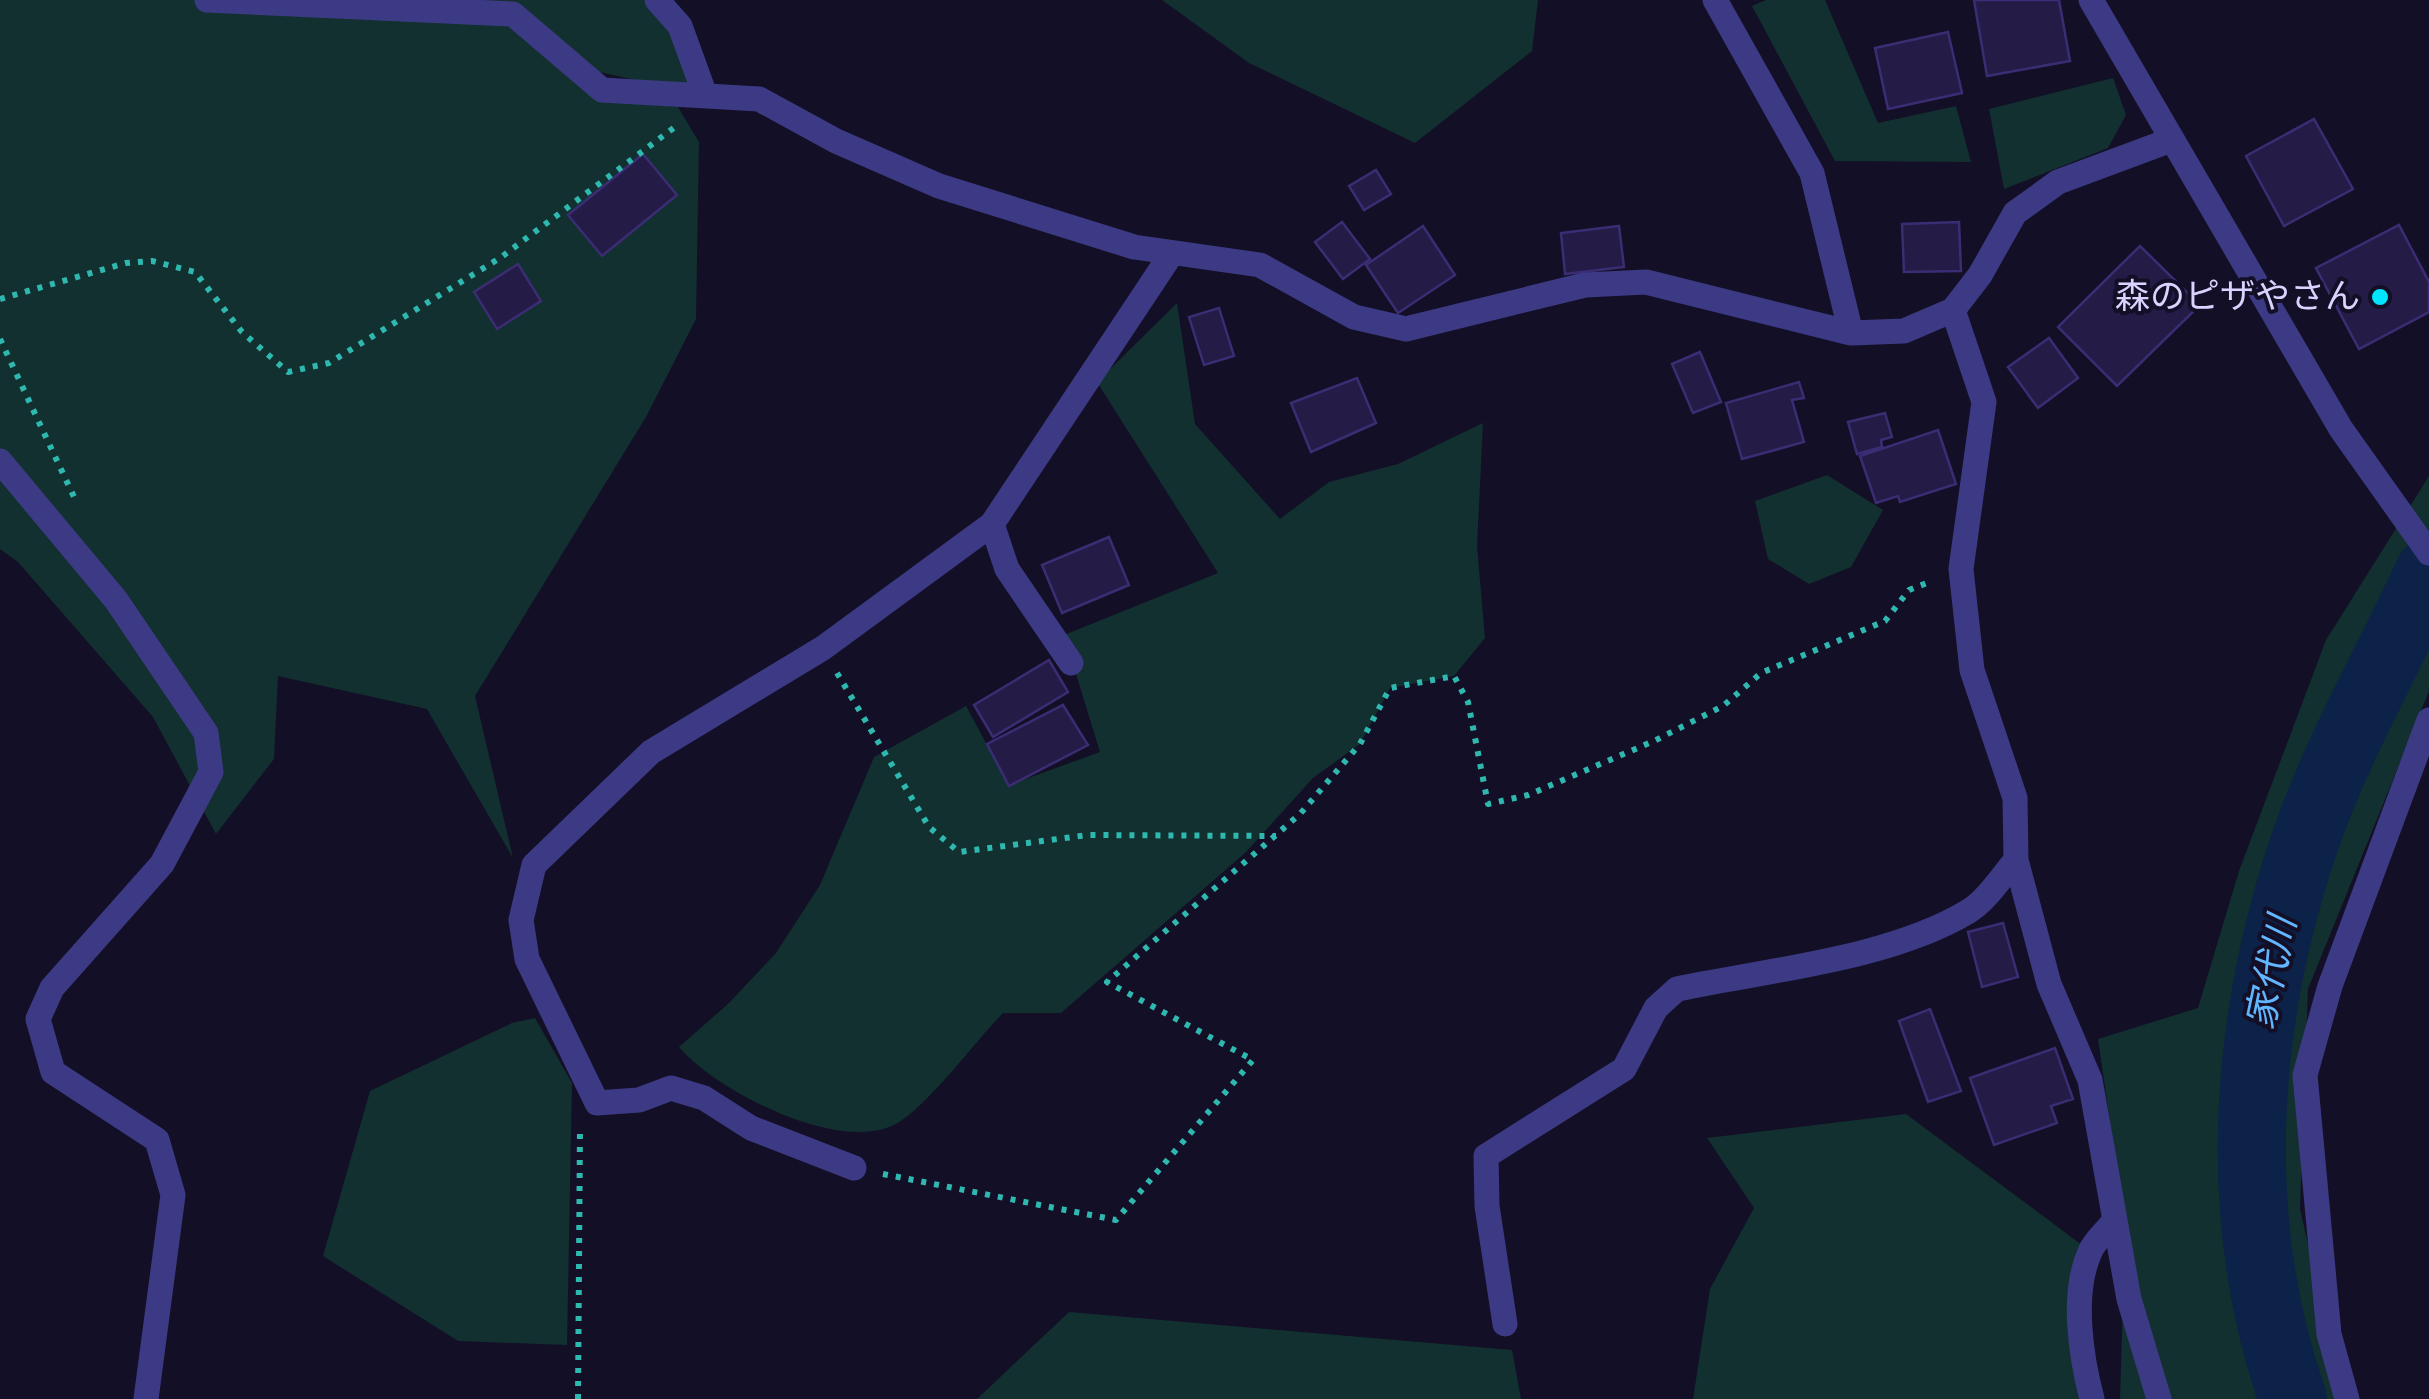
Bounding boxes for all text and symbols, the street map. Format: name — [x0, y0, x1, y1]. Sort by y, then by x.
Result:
place label: 森のピザやさん — [2115, 272, 2360, 322]
marker: 森のピザやさん — [2369, 286, 2391, 308]
water label: 家代川 — [2234, 908, 2311, 1034]

